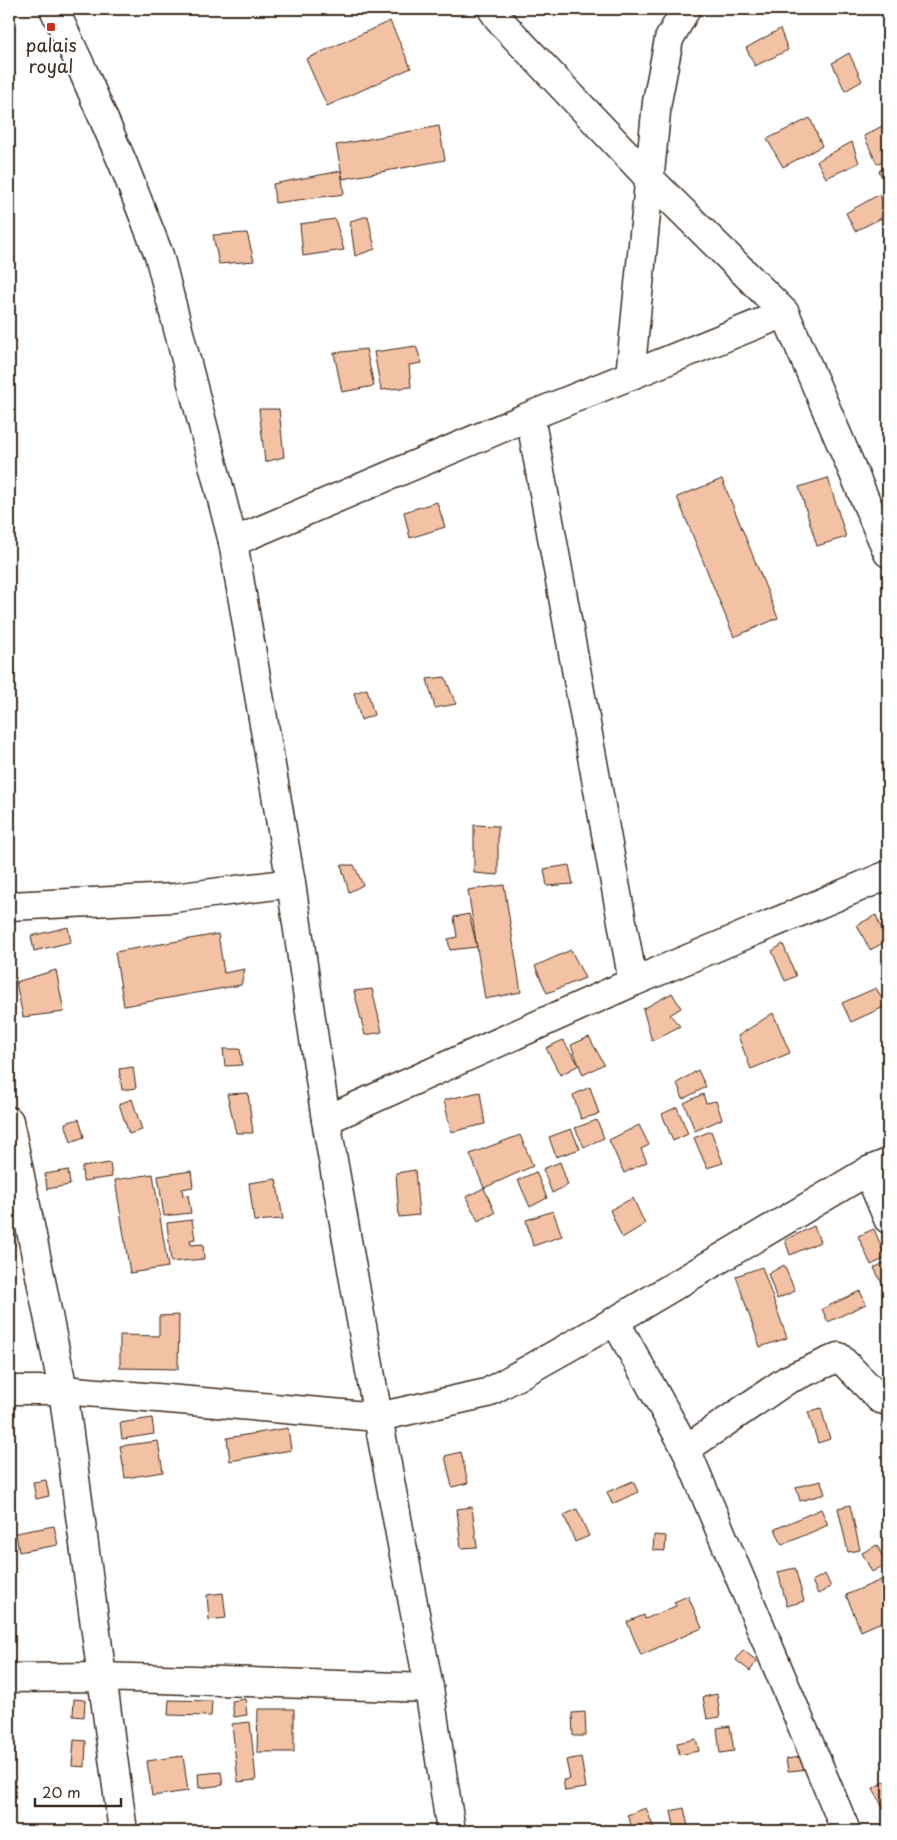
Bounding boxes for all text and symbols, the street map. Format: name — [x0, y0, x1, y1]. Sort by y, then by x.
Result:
marker: palais royal — [45, 21, 57, 33]
place label: palais royal — [25, 31, 77, 79]
scale bar — [35, 1775, 121, 1807]
text: 20 m — [42, 1780, 81, 1803]

